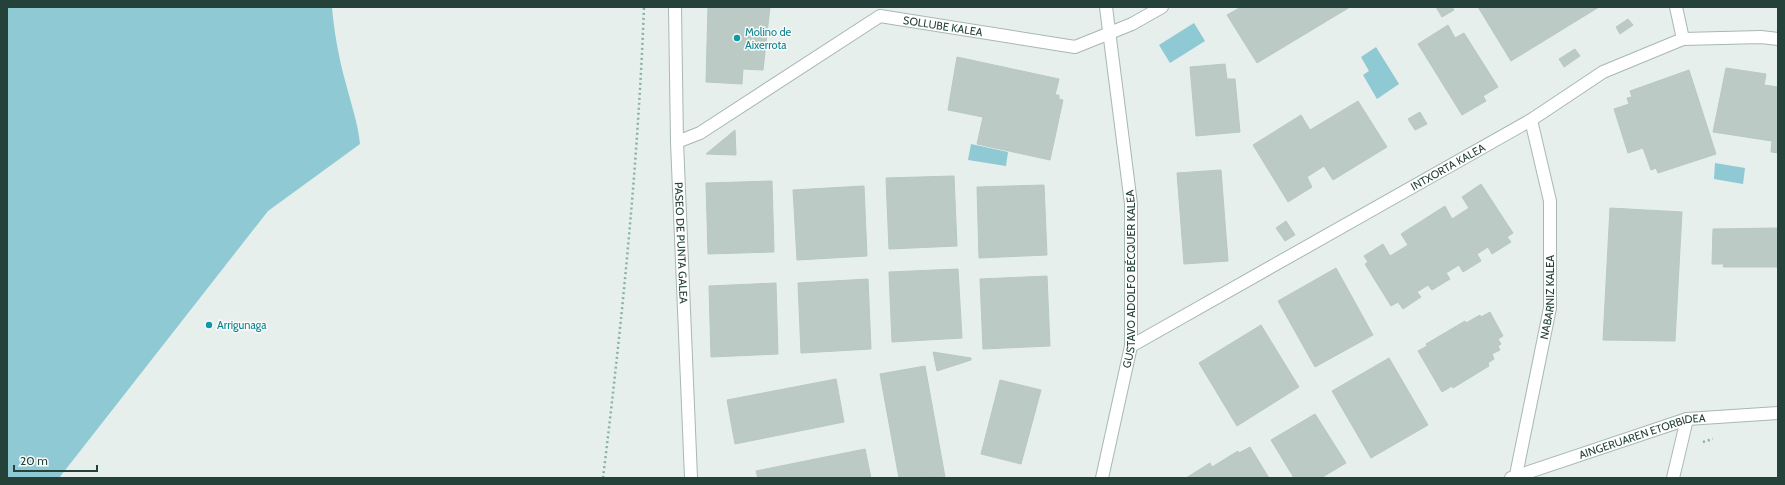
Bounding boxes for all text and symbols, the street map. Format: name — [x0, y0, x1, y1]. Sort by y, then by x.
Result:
street label: SOLLUBE KALEA — [902, 13, 984, 39]
place label: Molino de Aixerrota — [745, 25, 792, 52]
marker: Molino de Aixerrota — [732, 33, 742, 43]
street label: INTXORTA KALEA — [1408, 140, 1488, 194]
street label: PASEO DE PUNTA GALEA — [672, 182, 691, 304]
street label: GUSTAVO ADOLFO BÉCQUER KALEA — [1119, 189, 1138, 369]
street label: NABARNIZ KALEA — [1537, 255, 1557, 341]
place label: Arrigunaga — [217, 318, 267, 332]
marker: Arrigunaga — [204, 320, 214, 330]
street label: AINGERUAREN ETORBIDEA — [1577, 411, 1706, 462]
scale bar — [14, 447, 97, 473]
text: 20 m — [20, 453, 48, 468]

